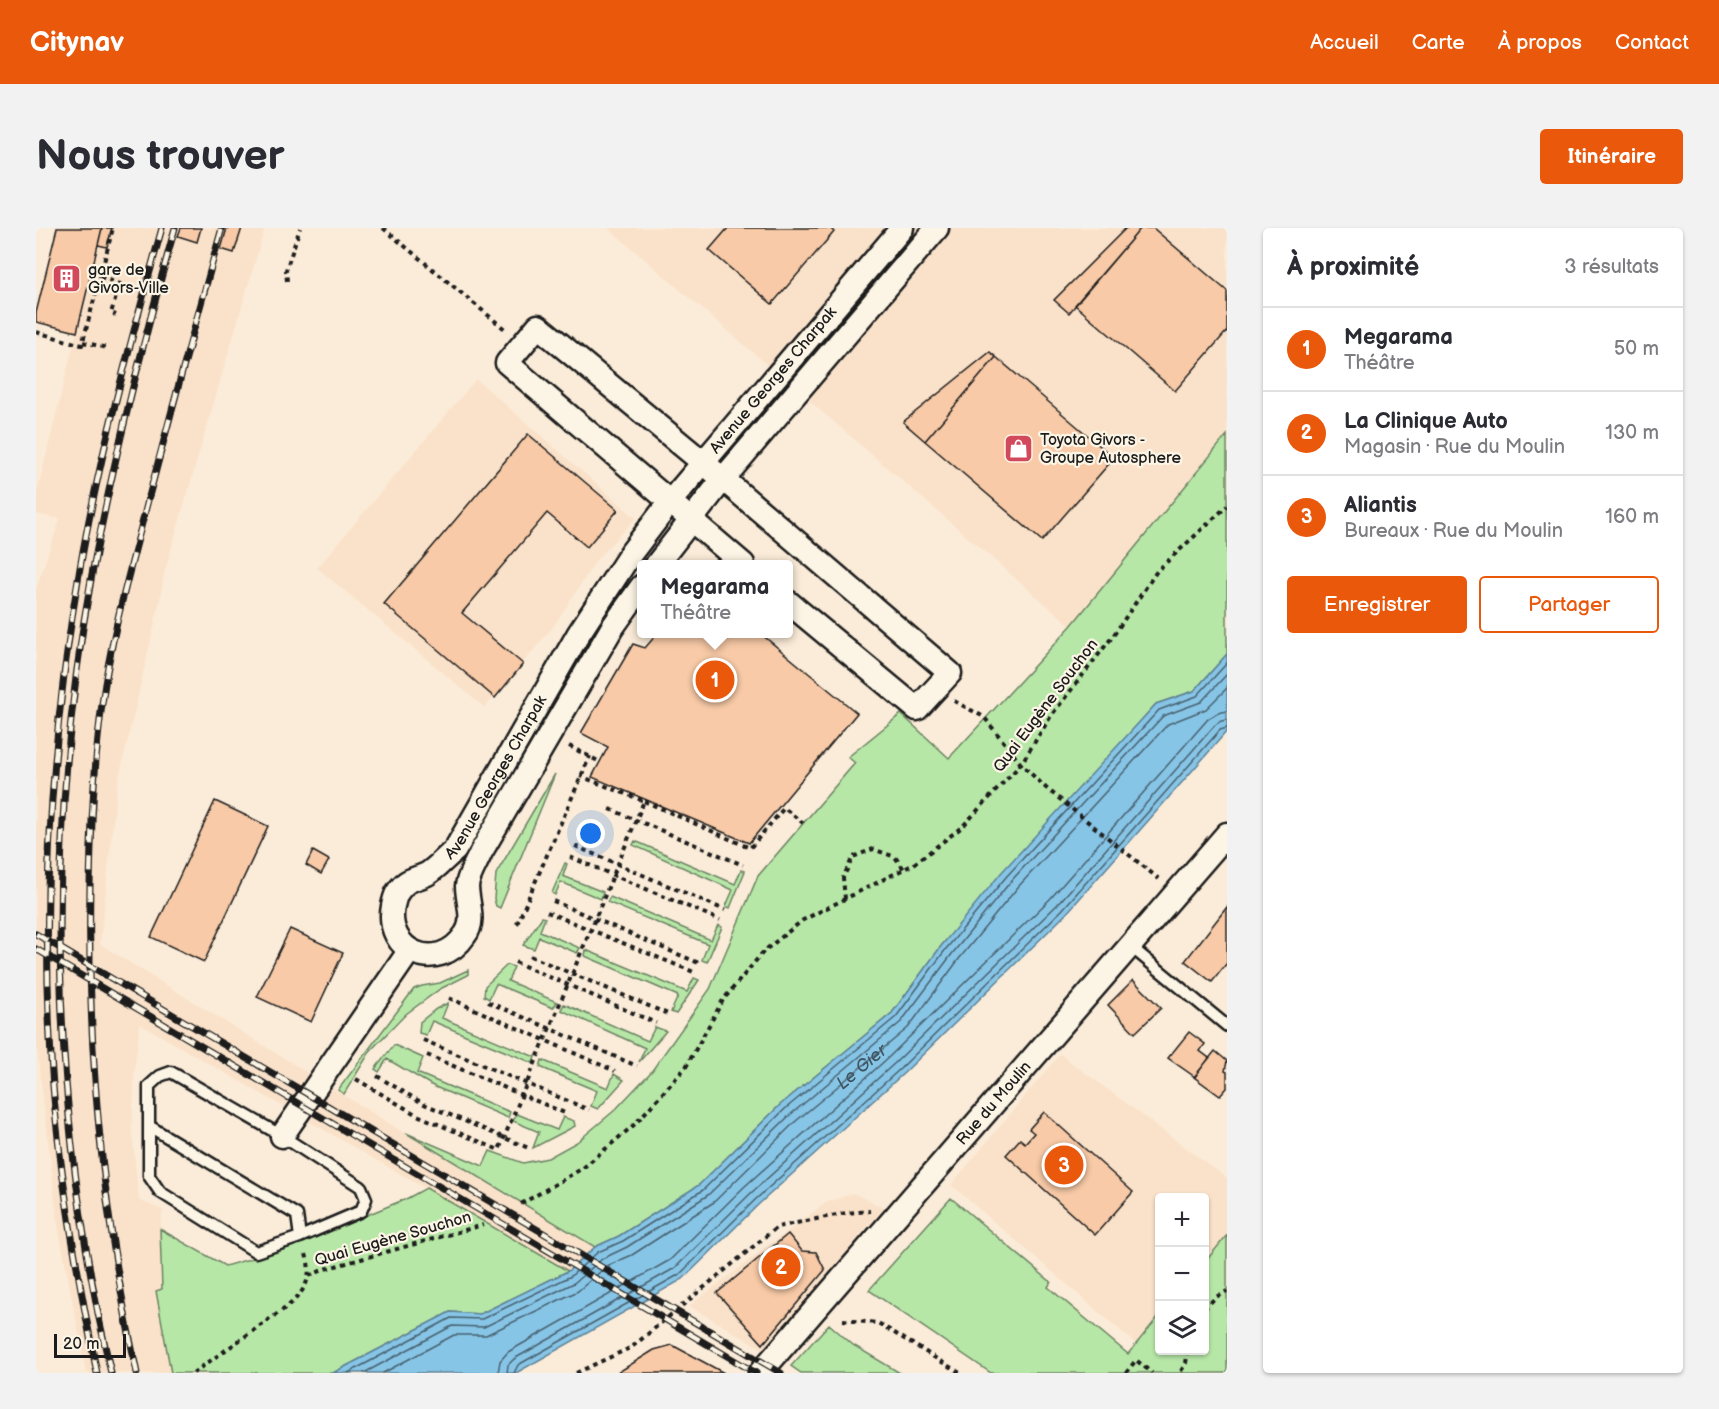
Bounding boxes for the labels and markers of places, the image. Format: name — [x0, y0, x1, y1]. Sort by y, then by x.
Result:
place label: gare de Givors-Ville — [88, 261, 169, 298]
building icon: gare de Givors-Ville — [51, 263, 83, 295]
place label: Toyota Givors - Groupe Autosphere — [1040, 431, 1181, 468]
shop icon: Toyota Givors - Groupe Autosphere — [1003, 433, 1035, 465]
pin: 1 — [696, 658, 734, 702]
pin: 3 — [1044, 1142, 1084, 1188]
pin: 2 — [762, 1244, 800, 1290]

